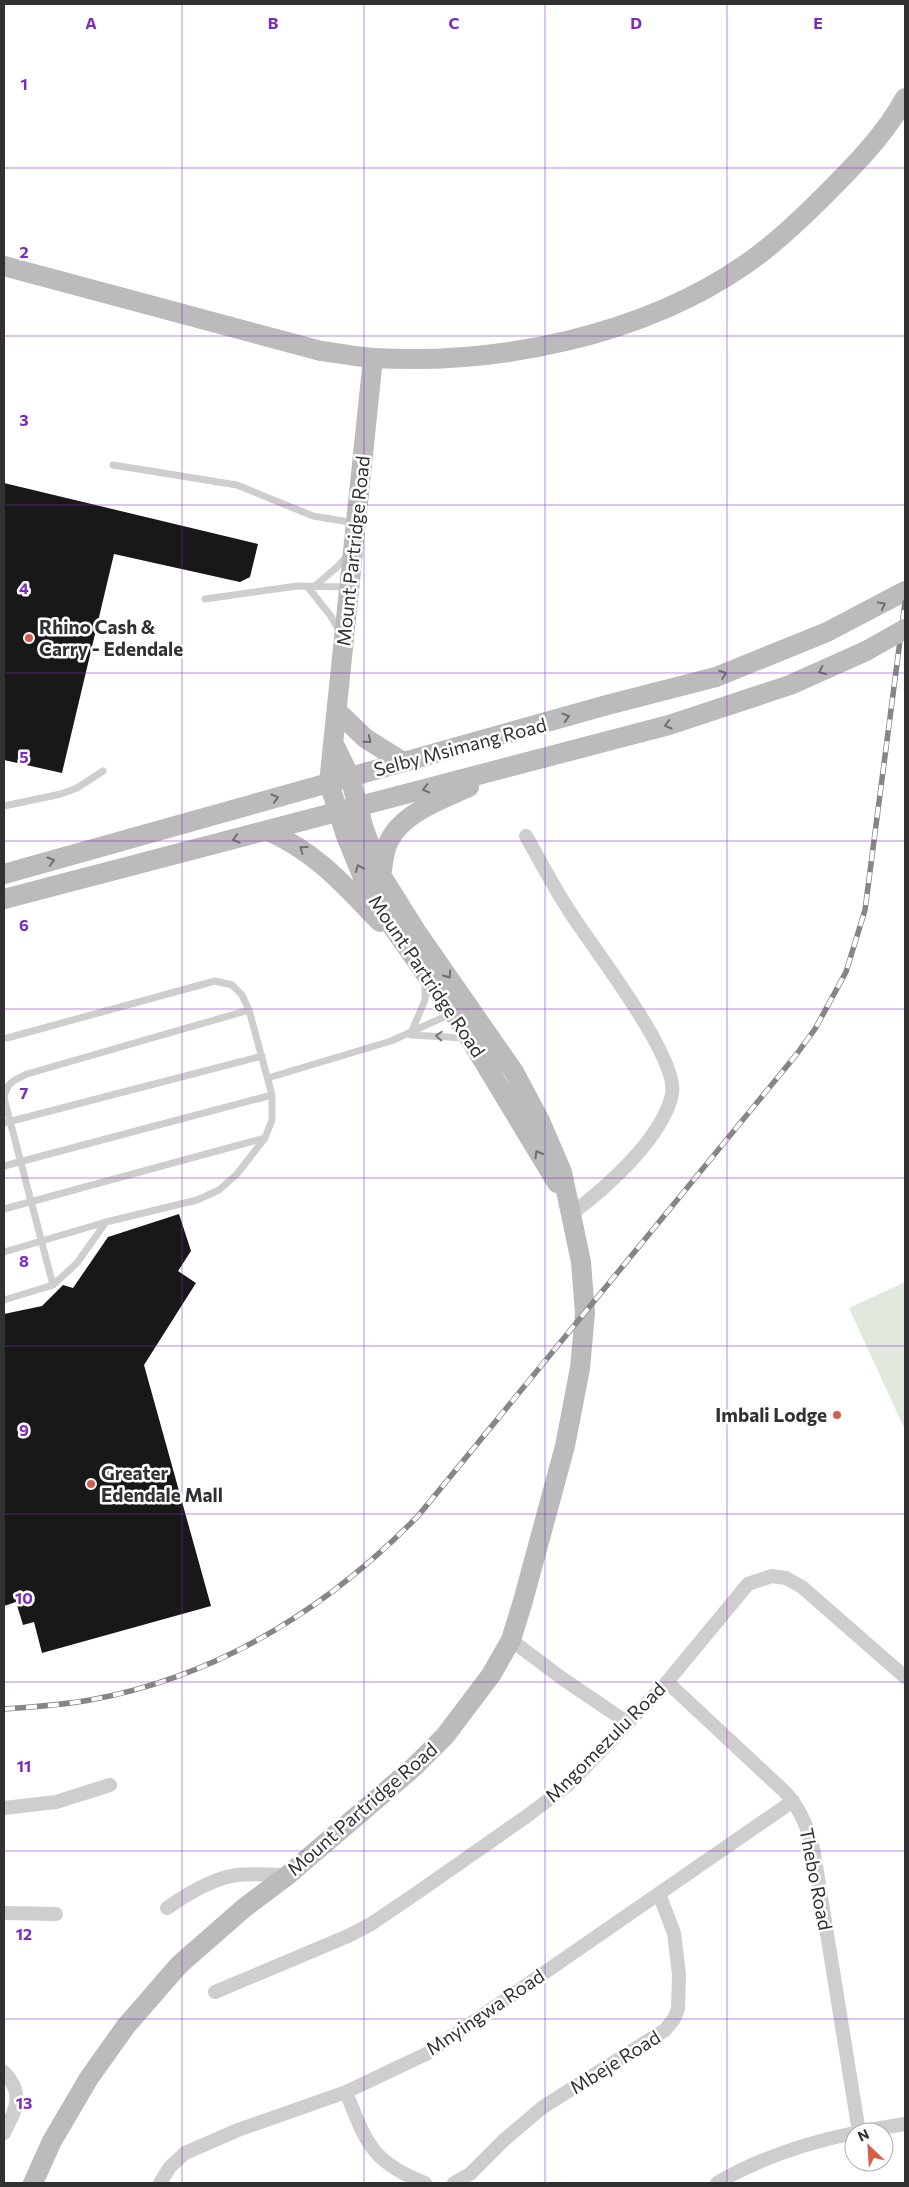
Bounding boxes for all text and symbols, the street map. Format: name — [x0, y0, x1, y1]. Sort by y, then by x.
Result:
text: A — [85, 13, 97, 32]
text: B — [268, 13, 279, 32]
text: C — [449, 13, 460, 32]
text: D — [630, 13, 642, 32]
text: E — [813, 13, 823, 32]
text: 1 — [20, 74, 28, 93]
text: 2 — [19, 242, 29, 261]
text: 3 — [19, 410, 29, 429]
street label: Mount Partridge Road — [331, 455, 374, 647]
text: 4 — [19, 578, 29, 597]
one-way arrow — [876, 601, 885, 611]
place label: Rhino Cash & Carry - Edendale — [39, 615, 183, 660]
marker: Rhino Cash & Carry - Edendale — [23, 632, 35, 644]
one-way arrow — [818, 665, 827, 676]
one-way arrow — [718, 670, 727, 680]
street label: Selby Msimang Road — [371, 712, 549, 781]
one-way arrow — [562, 712, 570, 723]
one-way arrow — [665, 719, 673, 729]
one-way arrow — [362, 734, 371, 743]
text: 5 — [19, 747, 29, 766]
one-way arrow — [423, 783, 431, 793]
one-way arrow — [270, 793, 278, 803]
one-way arrow — [231, 833, 240, 844]
one-way arrow — [299, 846, 308, 855]
one-way arrow — [46, 856, 54, 866]
one-way arrow — [355, 864, 366, 873]
street label: Mount Partridge Road — [364, 890, 490, 1061]
text: 6 — [19, 915, 29, 934]
one-way arrow — [442, 969, 451, 979]
one-way arrow — [434, 1030, 442, 1041]
text: 7 — [20, 1083, 29, 1102]
one-way arrow — [535, 1151, 545, 1160]
text: 8 — [19, 1251, 29, 1270]
place label: Imbali Lodge — [715, 1403, 827, 1426]
marker: Imbali Lodge — [831, 1409, 843, 1421]
text: 9 — [19, 1420, 29, 1439]
place label: Greater Edendale Mall — [101, 1461, 223, 1506]
marker: Greater Edendale Mall — [85, 1478, 97, 1490]
text: 10 — [15, 1588, 33, 1607]
street label: Mngomezulu Road — [540, 1677, 670, 1807]
street label: Mount Partridge Road — [282, 1737, 441, 1880]
text: 11 — [17, 1756, 31, 1775]
street label: Thebo Road — [795, 1826, 838, 1932]
text: 12 — [16, 1924, 32, 1943]
street label: Mnyingwa Road — [421, 1964, 548, 2060]
street label: Mbeje Road — [565, 2025, 664, 2098]
text: 13 — [16, 2093, 32, 2112]
north arrow — [844, 2122, 894, 2172]
text: N — [855, 2125, 872, 2145]

